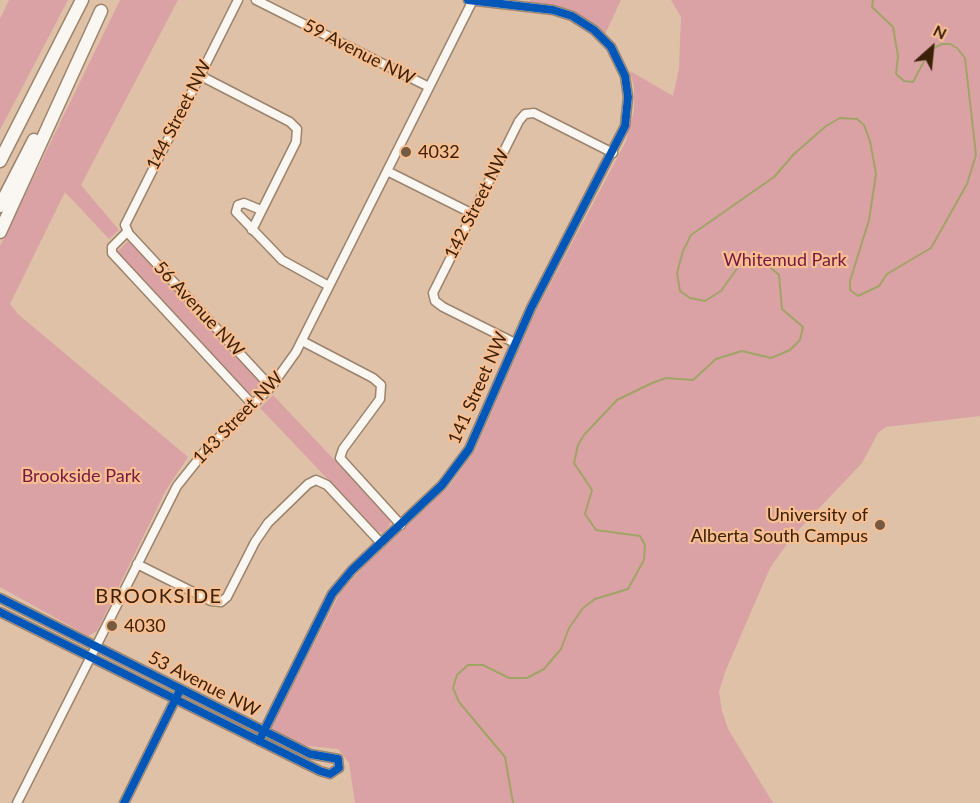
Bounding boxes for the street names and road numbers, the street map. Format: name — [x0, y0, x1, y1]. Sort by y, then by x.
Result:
street label: 59 Avenue NW — [300, 15, 418, 89]
street label: 144 Street NW — [142, 56, 216, 174]
street label: 142 Street NW — [440, 145, 514, 263]
street label: 56 Avenue NW — [149, 257, 249, 361]
street label: 141 Street NW — [444, 329, 512, 447]
street label: 143 Street NW — [188, 367, 288, 469]
street label: 53 Avenue NW — [145, 647, 263, 721]

